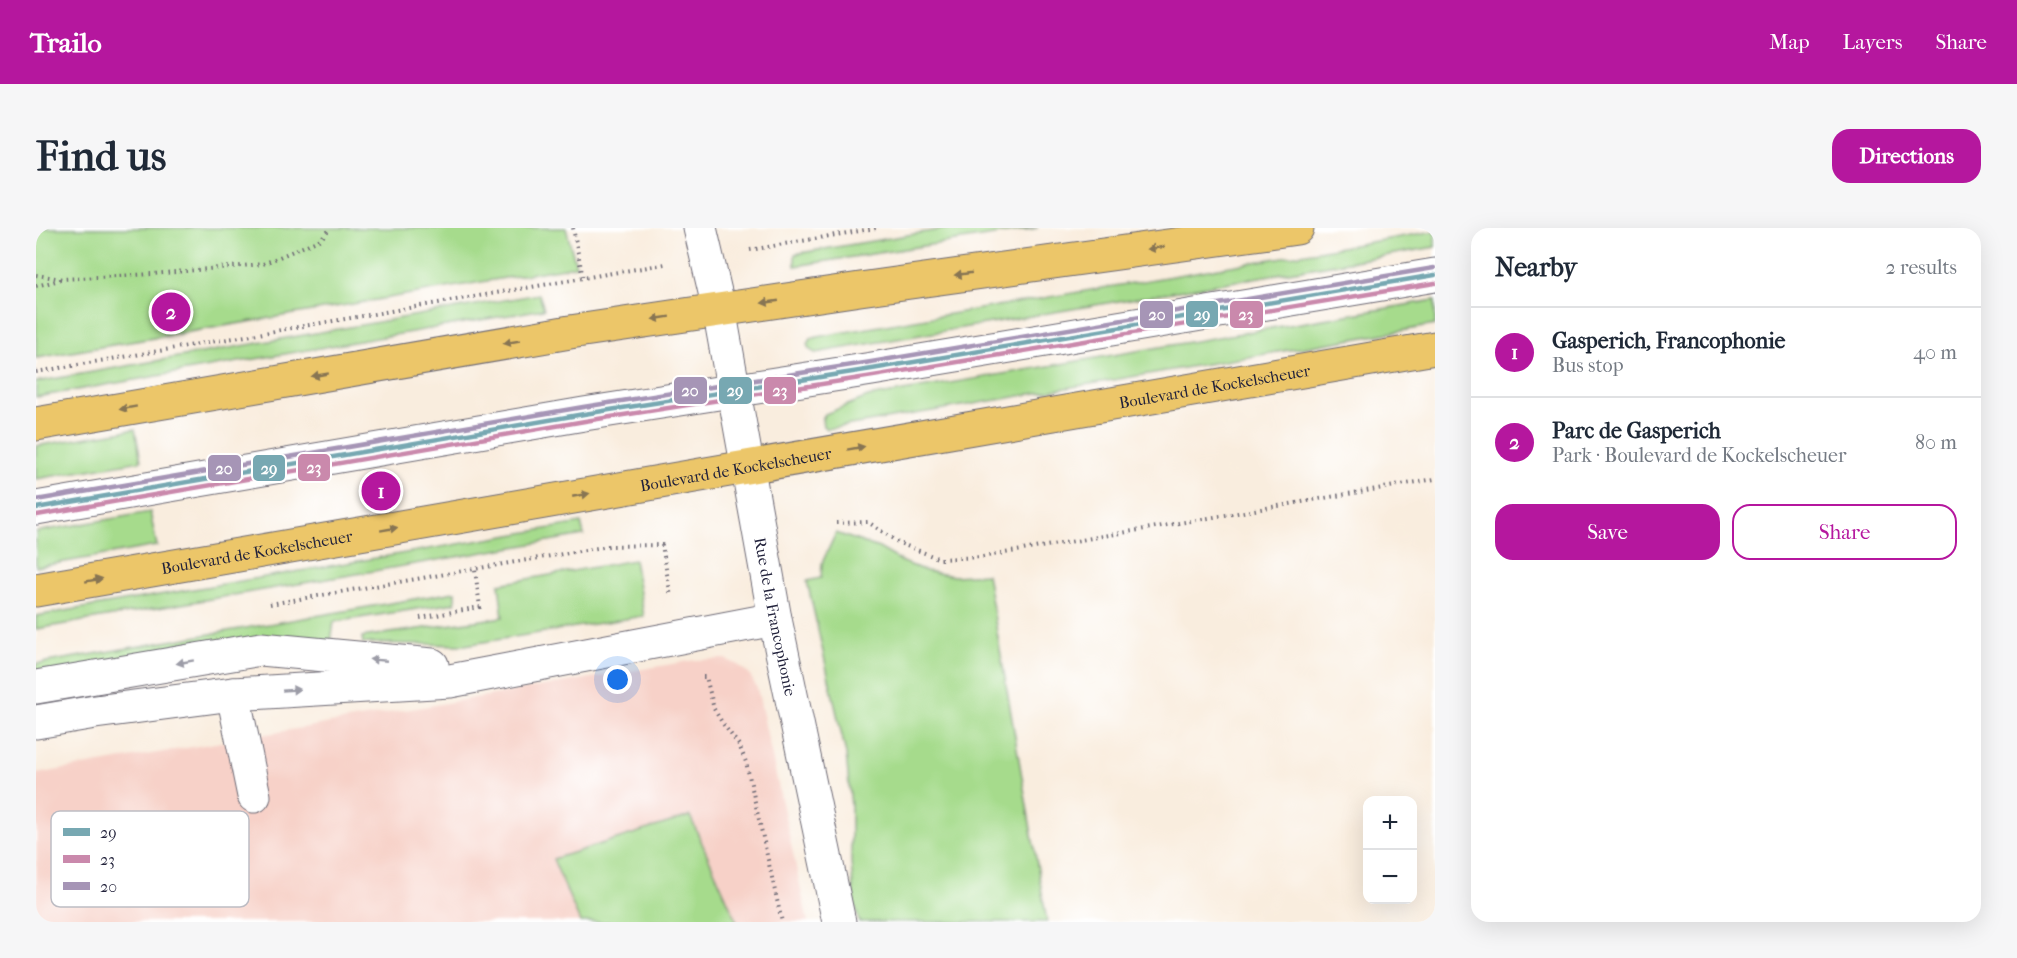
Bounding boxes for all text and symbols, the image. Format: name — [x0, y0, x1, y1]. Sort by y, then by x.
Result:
text: Trailo — [30, 26, 102, 59]
text: Map — [1769, 30, 1810, 54]
text: Layers — [1843, 30, 1902, 54]
text: Share — [1935, 30, 1987, 54]
button: Directions — [1832, 129, 1981, 183]
text: Find us — [36, 132, 166, 181]
one-way arrow — [1147, 243, 1166, 252]
text: Nearby — [1495, 252, 1577, 283]
text: 2 results — [1886, 256, 1957, 279]
one-way arrow — [954, 270, 973, 279]
pin: 2 — [152, 290, 190, 334]
one-way arrow — [760, 297, 779, 306]
line badge: 20 — [1139, 300, 1174, 329]
line badge: 29 — [1185, 300, 1219, 328]
line badge: 23 — [1229, 300, 1264, 329]
text: 20 — [1148, 305, 1166, 324]
text: 29 — [1194, 305, 1210, 325]
text: 23 — [1239, 305, 1253, 325]
one-way arrow — [651, 314, 670, 323]
text: Gasperich, Francophonie — [1552, 328, 1785, 354]
one-way arrow — [502, 338, 521, 347]
text: 1 — [1511, 341, 1518, 364]
text: 40 m — [1913, 341, 1957, 364]
text: Bus stop — [1552, 354, 1624, 377]
street label: Boulevard de Kockelscheuer — [1117, 361, 1312, 413]
one-way arrow — [310, 371, 329, 380]
line badge: 20 — [673, 376, 708, 405]
line badge: 29 — [718, 376, 753, 405]
line badge: 23 — [763, 376, 797, 405]
text: 20 — [681, 381, 699, 400]
text: 29 — [727, 381, 743, 401]
text: 23 — [773, 381, 787, 401]
one-way arrow — [118, 404, 137, 413]
text: Parc de Gasperich — [1552, 418, 1721, 444]
text: 2 — [1509, 431, 1520, 454]
text: 80 m — [1915, 431, 1957, 454]
one-way arrow — [847, 443, 866, 452]
street label: Boulevard de Kockelscheuer — [639, 444, 833, 495]
text: Park · Boulevard de Kockelscheuer — [1552, 444, 1846, 467]
line badge: 23 — [297, 453, 331, 482]
line badge: 20 — [207, 454, 242, 482]
line badge: 29 — [252, 454, 286, 482]
text: 23 — [307, 458, 321, 478]
text: 20 — [215, 459, 233, 478]
text: 29 — [261, 459, 277, 479]
pin: 1 — [362, 468, 400, 514]
one-way arrow — [572, 490, 591, 499]
button: Save — [1495, 504, 1720, 560]
button: Share — [1732, 504, 1957, 560]
one-way arrow — [380, 524, 399, 533]
street label: Boulevard de Kockelscheuer — [160, 526, 354, 578]
street label: Rue de la Francophonie — [750, 536, 800, 698]
one-way arrow — [84, 575, 103, 584]
one-way arrow — [369, 655, 388, 665]
one-way arrow — [175, 658, 194, 667]
your location — [603, 665, 632, 694]
one-way arrow — [282, 686, 301, 695]
map controls — [1363, 796, 1417, 904]
button: + — [1363, 796, 1417, 850]
legend — [51, 811, 249, 907]
text: 29 — [100, 823, 117, 842]
text: 23 — [100, 850, 115, 869]
button: − — [1363, 850, 1417, 904]
text: 20 — [100, 877, 117, 896]

